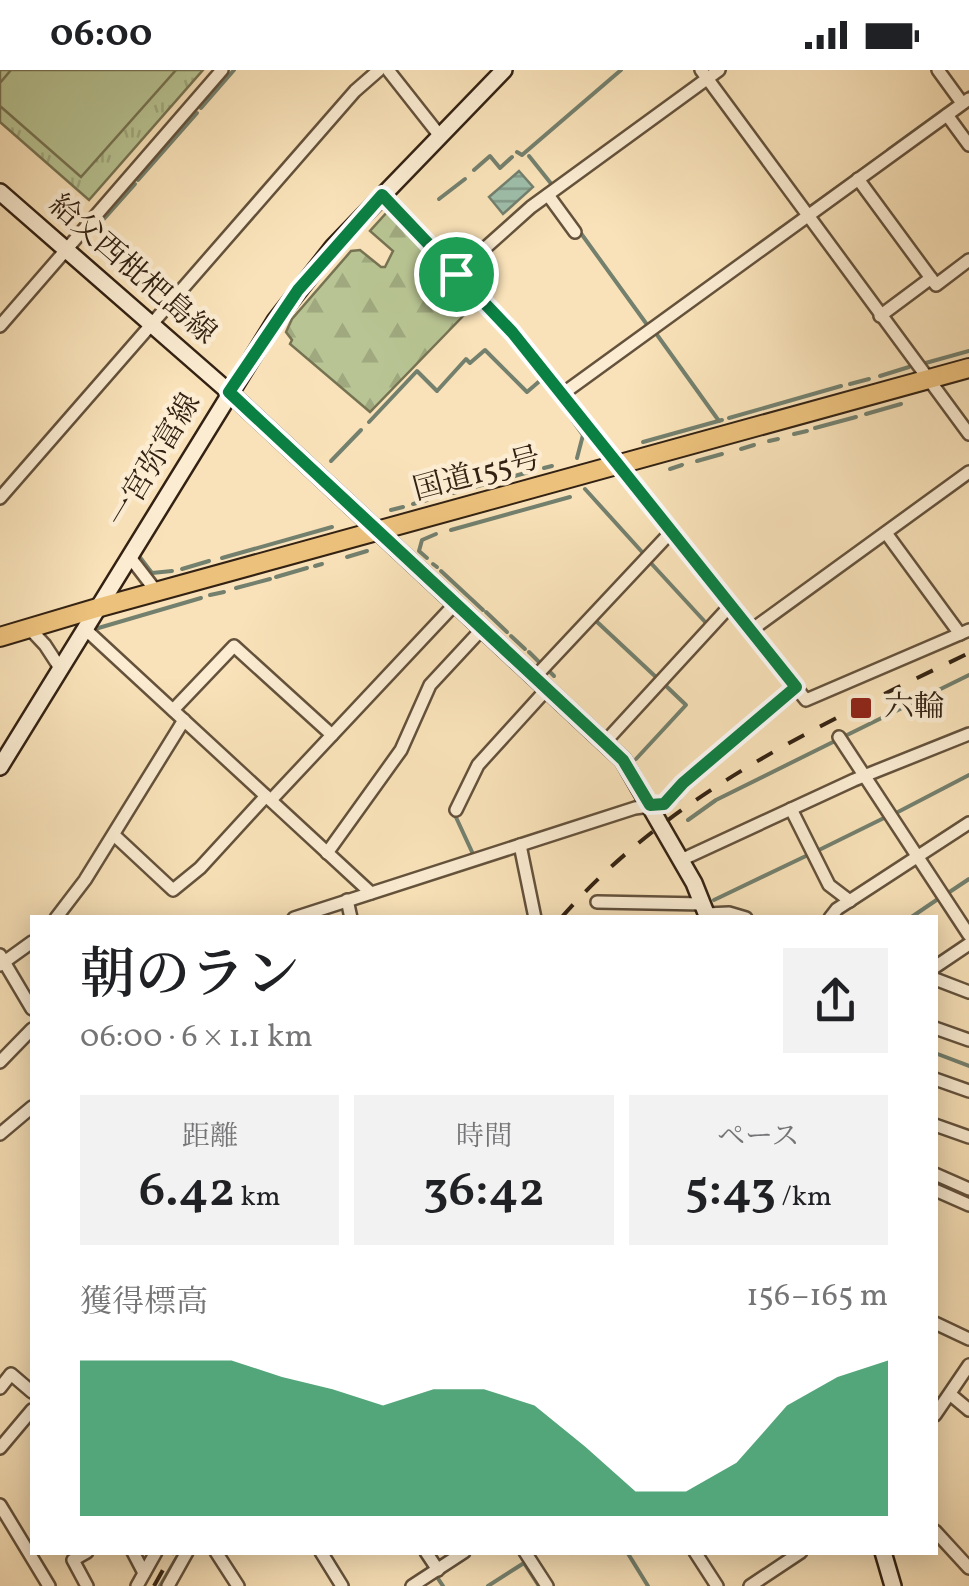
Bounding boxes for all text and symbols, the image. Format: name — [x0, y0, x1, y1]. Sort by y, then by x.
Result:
text: 06:00 — [50, 9, 152, 62]
street label: 給父西枇杷島線 — [39, 185, 225, 355]
pin — [414, 232, 499, 317]
icon: arrive — [429, 247, 484, 302]
street label: 一宮弥富線 — [98, 386, 212, 536]
street label: 国道155号 — [409, 438, 545, 512]
place label: 六輪 — [884, 687, 944, 729]
marker: 六輪 — [848, 695, 874, 721]
text: 朝のラン — [80, 940, 300, 1016]
button: share — [783, 948, 888, 1053]
text: 06:00 · 6 × 1.1 km — [80, 1016, 313, 1060]
text: 距離 — [182, 1118, 238, 1157]
text: 時間 — [456, 1118, 512, 1157]
text: ペース — [717, 1118, 800, 1157]
text: 6.42 — [139, 1157, 235, 1227]
text: 36:42 — [423, 1157, 545, 1227]
text: 5:43 — [685, 1157, 776, 1227]
text: km — [235, 1178, 281, 1217]
text: /km — [776, 1178, 832, 1217]
text: 156–165 m — [746, 1275, 888, 1319]
text: 獲得標高 — [80, 1282, 208, 1326]

